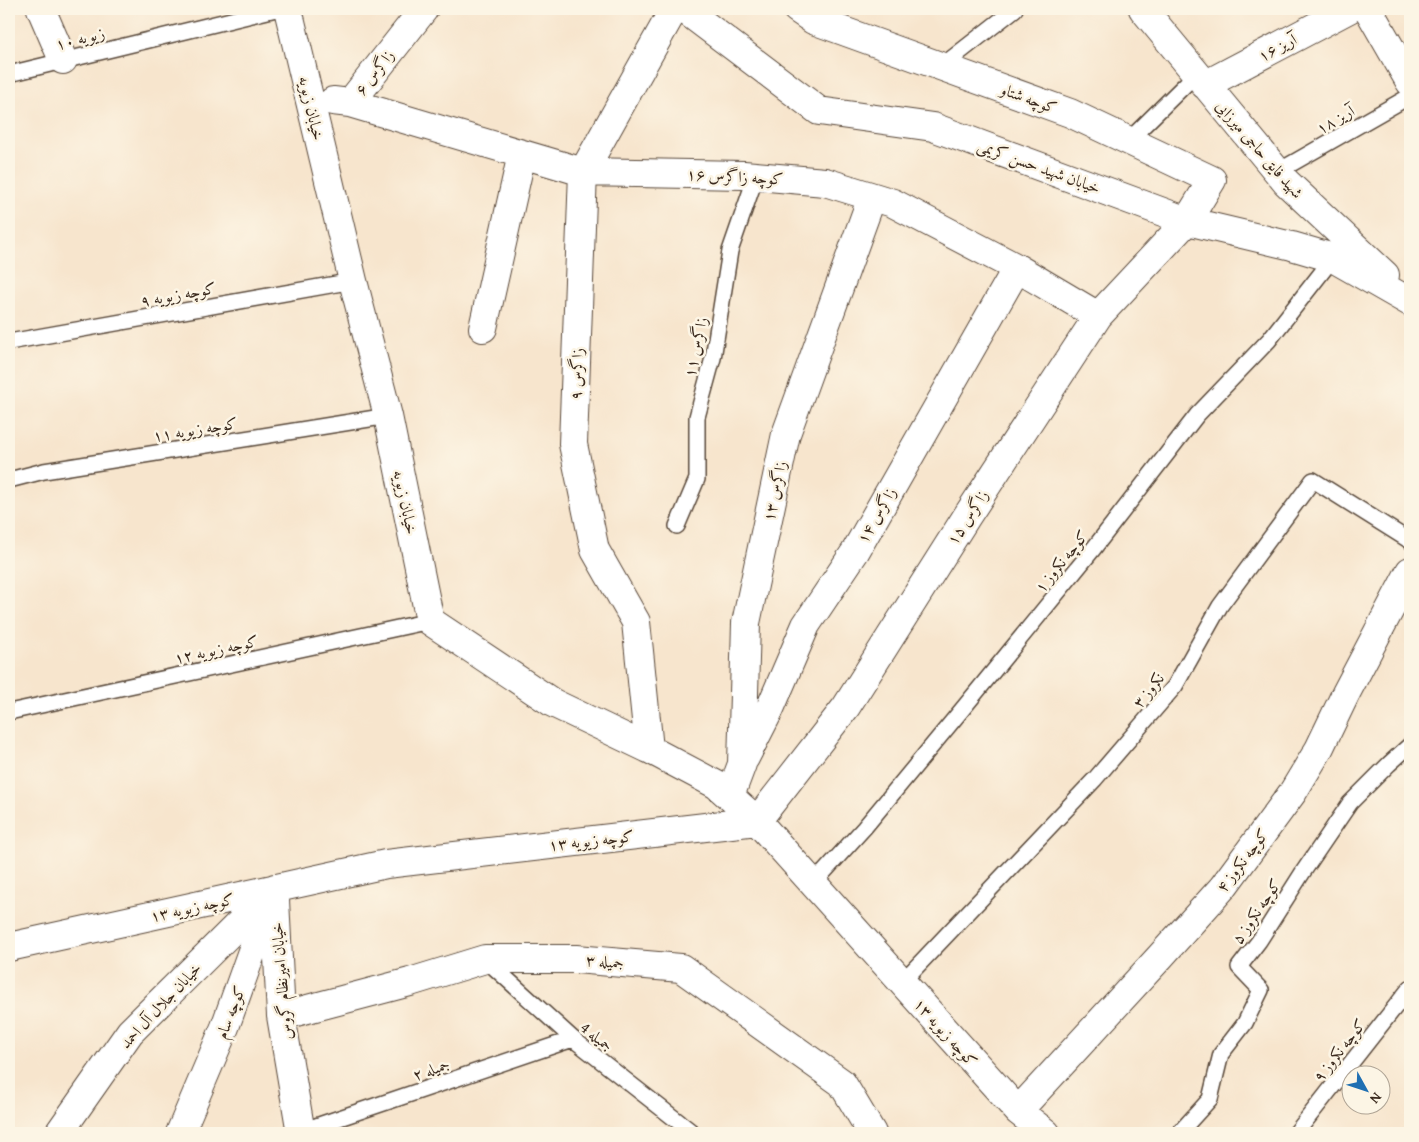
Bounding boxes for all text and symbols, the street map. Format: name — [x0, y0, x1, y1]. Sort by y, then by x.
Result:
street label: زیویه ۱۰ — [53, 20, 107, 56]
street label: آریز ۱۶ — [1253, 26, 1302, 67]
street label: زاگرس ۶ — [348, 44, 400, 100]
street label: خیابان زیویه — [293, 73, 331, 143]
street label: کوچه شتاو — [996, 76, 1061, 119]
street label: شهید فایق حاجی میرزایی — [1210, 95, 1310, 203]
street label: آریز ۱۸ — [1311, 98, 1360, 140]
street label: خیابان شهید حسن کریمی — [974, 133, 1104, 199]
street label: کوچه زاگرس ۱۶ — [686, 161, 784, 191]
street label: کوچه زیویه ۹ — [138, 276, 218, 312]
street label: زاگرس ۱۱ — [677, 314, 713, 380]
street label: زاگرس ۹ — [563, 348, 589, 400]
street label: کوچه زیویه ۱۱ — [151, 410, 239, 448]
street label: زاگرس ۱۳ — [756, 458, 792, 524]
street label: خیابان زیویه — [387, 468, 425, 536]
street label: زاگرس ۱۴ — [850, 482, 902, 548]
street label: زاگرس ۱۵ — [940, 485, 994, 549]
street label: کوچه نکروز ۱ — [1028, 524, 1094, 598]
street label: کوچه زیویه ۱۲ — [172, 628, 260, 670]
street label: نکروز ۳ — [1126, 667, 1170, 713]
street label: کوچه نکروز ۴ — [1210, 823, 1274, 897]
street label: کوچه زیویه ۱۳ — [547, 824, 635, 856]
street label: کوچه نکروز ۵ — [1225, 873, 1287, 949]
street label: کوچه زیویه ۱۳ — [148, 886, 236, 928]
street label: خیابان امیرنظام گروس — [264, 921, 301, 1041]
street label: جمیله ۳ — [585, 947, 625, 975]
street label: خیابان جلال آل احمد — [113, 956, 207, 1054]
street label: کوچه سام — [209, 982, 254, 1043]
street label: کوچه زیویه ۱۳ — [908, 992, 984, 1072]
street label: کوچه نکروز ۹ — [1307, 1013, 1371, 1087]
street label: جمیله 4 — [575, 1015, 619, 1057]
street label: جمیله ۲ — [409, 1051, 453, 1087]
north arrow — [1342, 1064, 1392, 1114]
text: N — [1365, 1088, 1387, 1109]

